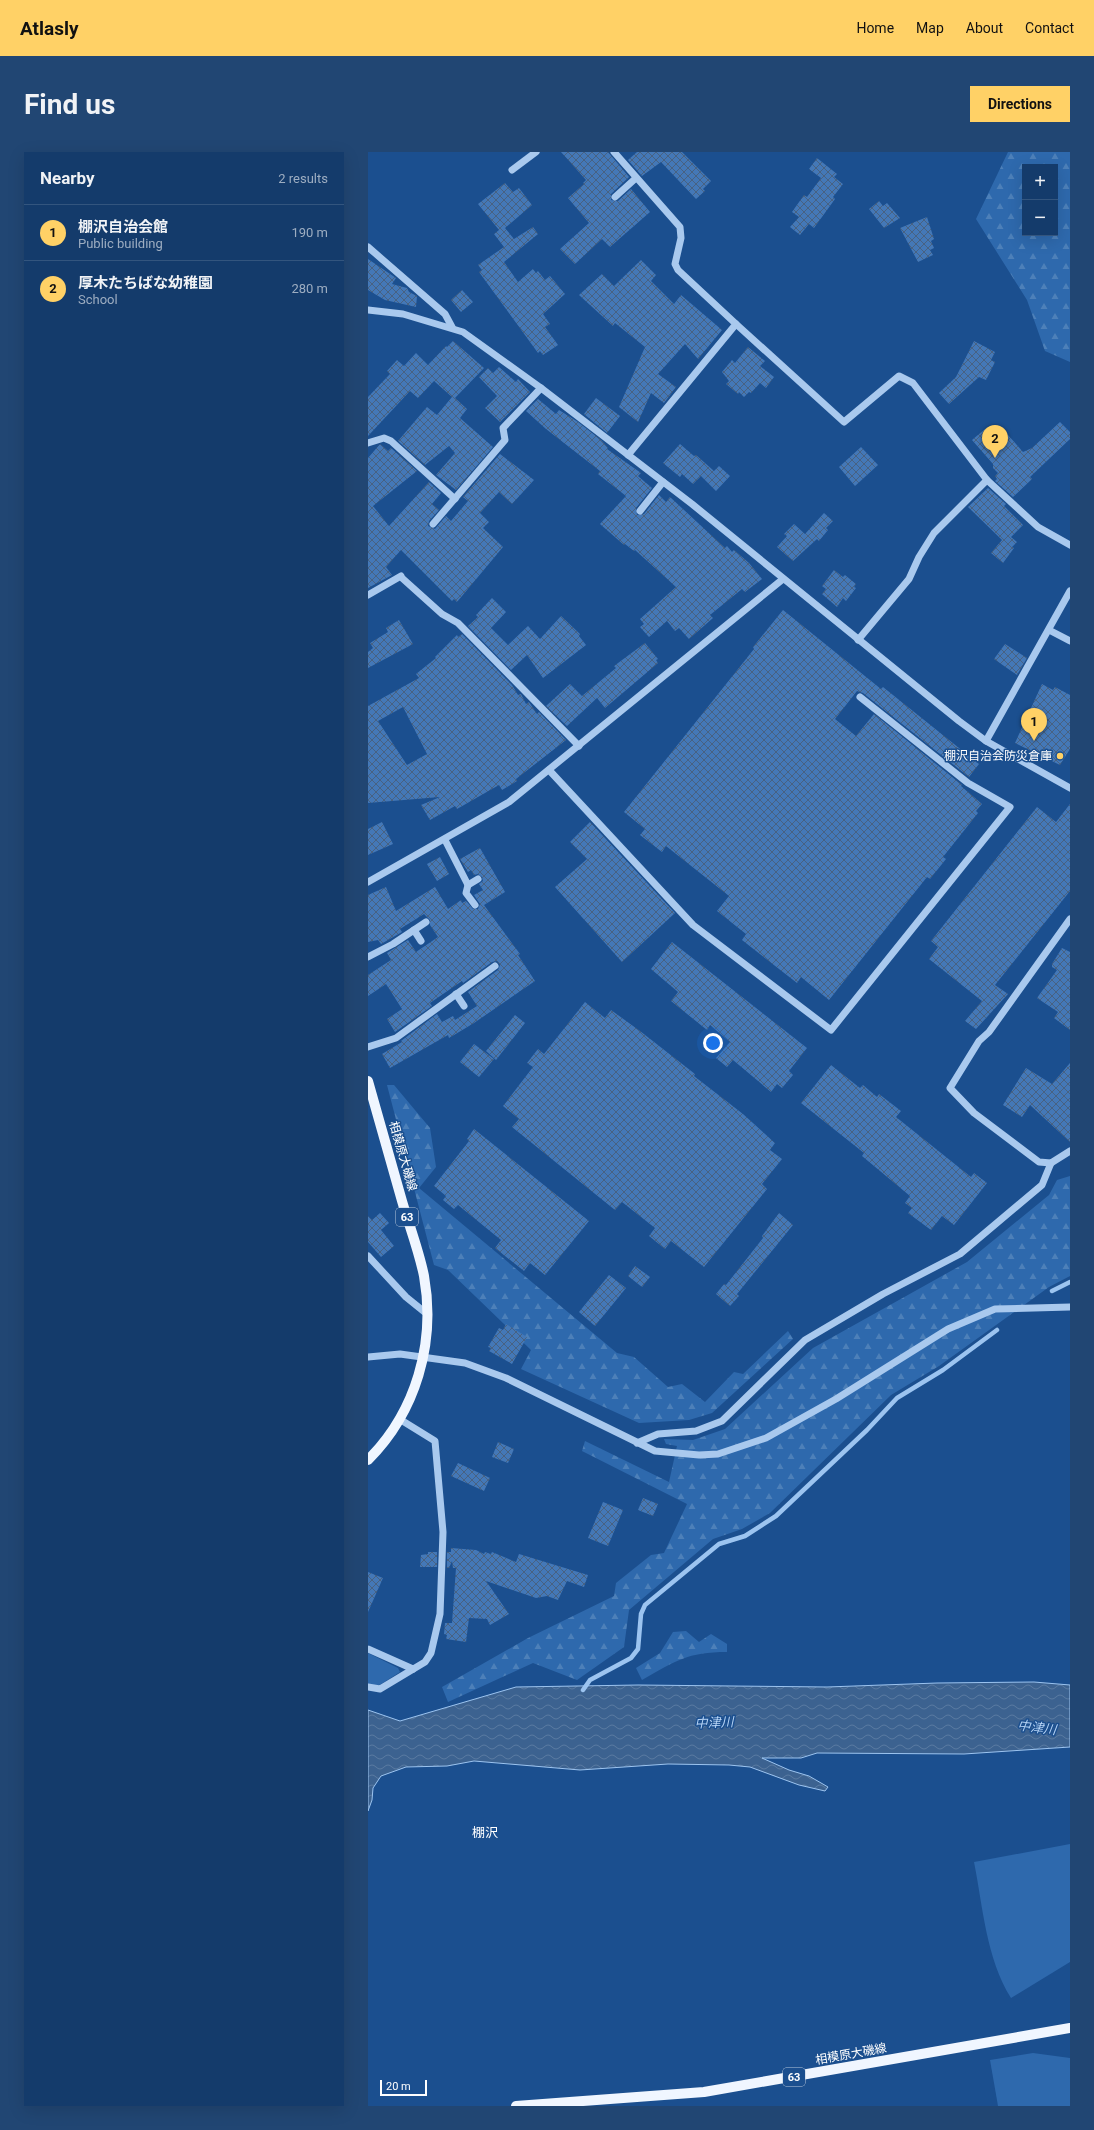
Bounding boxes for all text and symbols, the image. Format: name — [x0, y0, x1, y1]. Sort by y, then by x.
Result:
text: Atlasly — [20, 17, 79, 40]
text: Home — [856, 20, 894, 36]
text: Map — [916, 20, 944, 36]
text: About — [966, 20, 1003, 36]
text: Contact — [1025, 20, 1074, 36]
button: Directions — [970, 86, 1070, 122]
text: Find us — [24, 88, 115, 121]
map controls — [1022, 164, 1058, 236]
button: + — [1022, 164, 1058, 200]
text: Nearby — [40, 168, 95, 188]
text: 2 results — [278, 171, 328, 186]
button: − — [1022, 200, 1058, 236]
text: 棚沢自治会館 — [78, 218, 168, 236]
text: 1 — [49, 225, 57, 240]
text: 190 m — [291, 225, 328, 240]
text: Public building — [78, 236, 163, 251]
text: 厚木たちばな幼稚園 — [78, 274, 213, 292]
text: 2 — [49, 281, 57, 296]
text: 280 m — [291, 281, 328, 296]
text: School — [78, 292, 118, 307]
pin: 2 — [982, 425, 1008, 458]
pin: 1 — [1021, 708, 1047, 741]
place label: 棚沢自治会防災倉庫 — [944, 749, 1052, 763]
marker: 棚沢自治会防災倉庫 — [1055, 751, 1065, 761]
your location — [703, 1033, 723, 1053]
street label: 相模原大磯線 — [386, 1119, 420, 1193]
road number: 63 — [396, 1208, 418, 1226]
water label: 中津川 — [694, 1714, 736, 1731]
water label: 中津川 — [1017, 1718, 1059, 1738]
district label: 棚沢 — [472, 1825, 498, 1840]
street label: 相模原大磯線 — [814, 2041, 888, 2067]
road number: 63 — [783, 2068, 805, 2086]
scale bar — [380, 2078, 427, 2097]
text: 20 m — [386, 2080, 411, 2093]

